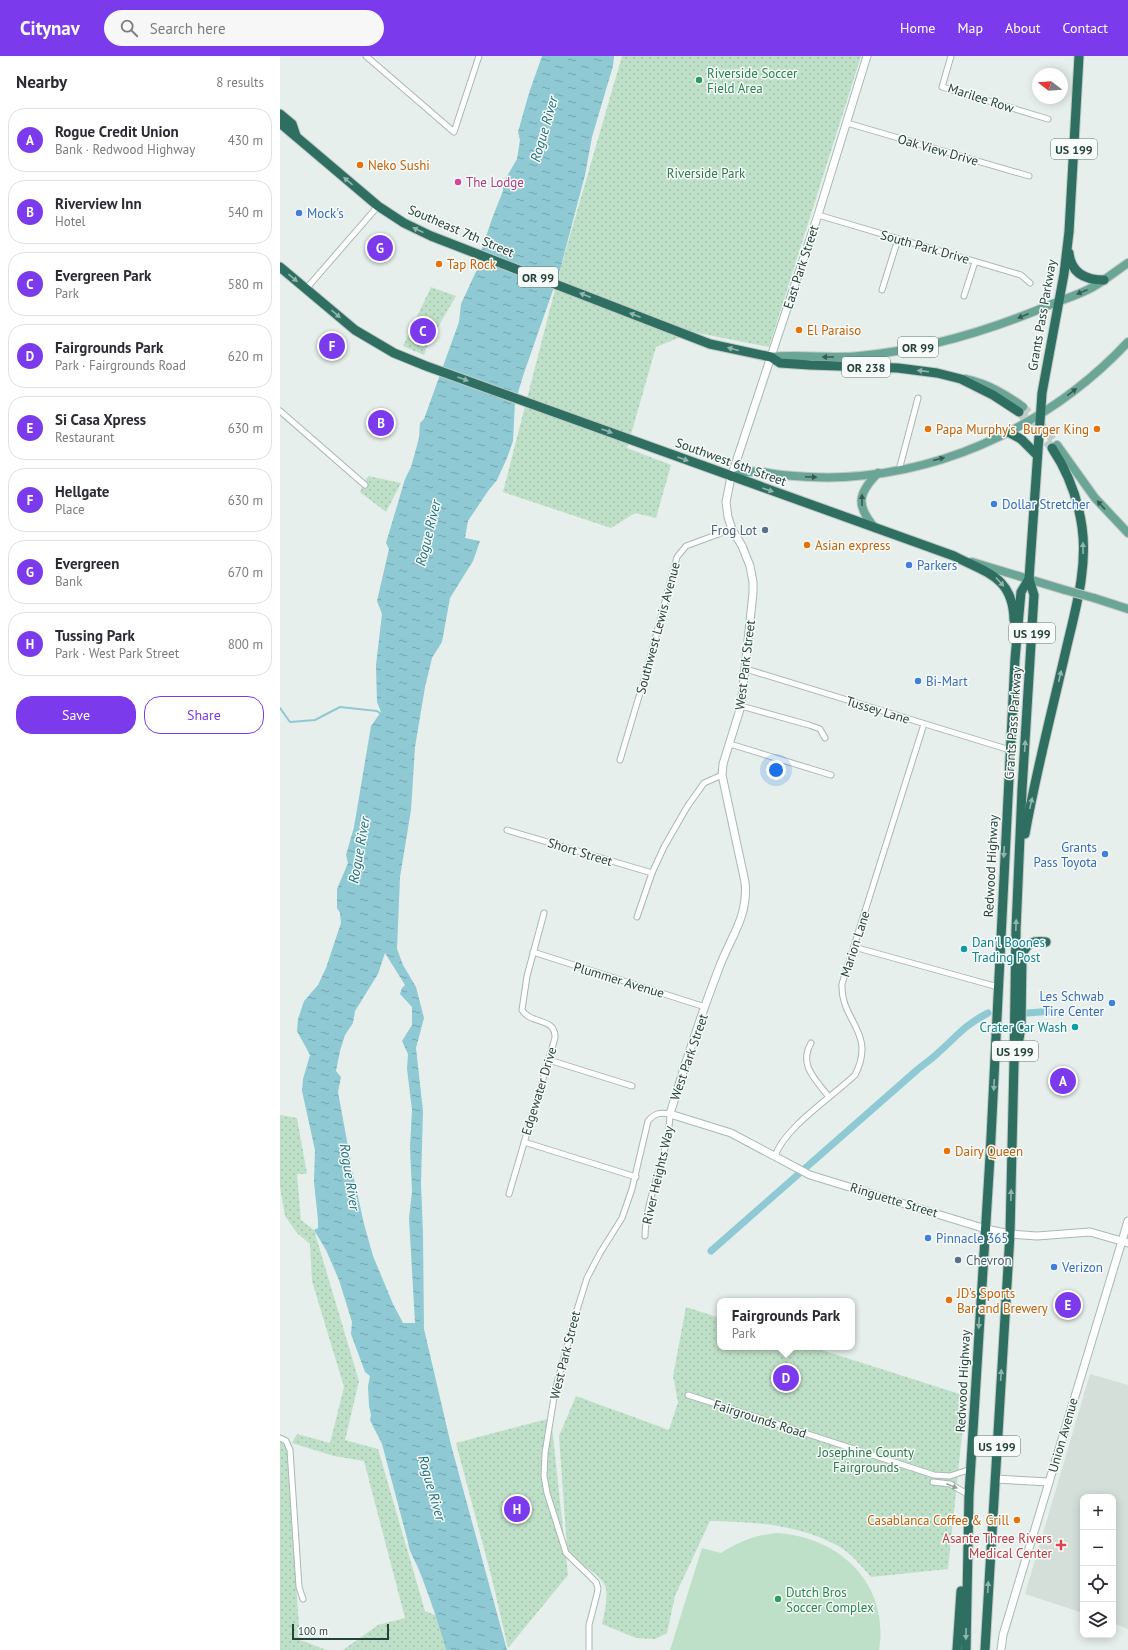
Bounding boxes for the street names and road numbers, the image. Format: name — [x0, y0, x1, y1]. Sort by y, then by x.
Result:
street label: Marilee Row — [946, 79, 1017, 117]
street label: Oak View Drive — [896, 130, 980, 170]
road number: US 199 — [1051, 139, 1097, 159]
street label: Southeast 7th Street — [405, 201, 517, 261]
street label: East Park Street — [779, 222, 823, 311]
street label: South Park Drive — [878, 226, 972, 268]
street label: Grants Pass Parkway — [1024, 258, 1060, 372]
road number: OR 99 — [518, 267, 558, 287]
road number: OR 99 — [898, 337, 938, 357]
road number: OR 238 — [842, 357, 890, 377]
street label: Southwest 6th Street — [673, 434, 789, 490]
street label: Southwest Lewis Avenue — [632, 560, 684, 696]
street label: West Park Street — [731, 619, 759, 711]
road number: US 199 — [1009, 623, 1055, 643]
street label: Grants Pass Parkway — [1001, 666, 1025, 780]
street label: Tussey Lane — [844, 692, 912, 728]
street label: Redwood Highway — [980, 814, 1002, 918]
street label: Short Street — [546, 834, 615, 870]
street label: Marion Lane — [836, 909, 874, 979]
street label: Plummer Avenue — [572, 958, 666, 1002]
street label: West Park Street — [666, 1011, 712, 1102]
road number: US 199 — [992, 1041, 1038, 1061]
street label: Edgewater Drive — [518, 1045, 560, 1137]
street label: River Heights Way — [638, 1124, 678, 1226]
street label: Ringuette Street — [848, 1179, 940, 1222]
street label: West Park Street — [546, 1309, 584, 1401]
street label: Redwood Highway — [952, 1329, 974, 1433]
street label: Fairgrounds Road — [711, 1396, 809, 1442]
street label: Union Avenue — [1044, 1396, 1082, 1474]
road number: US 199 — [974, 1436, 1020, 1456]

